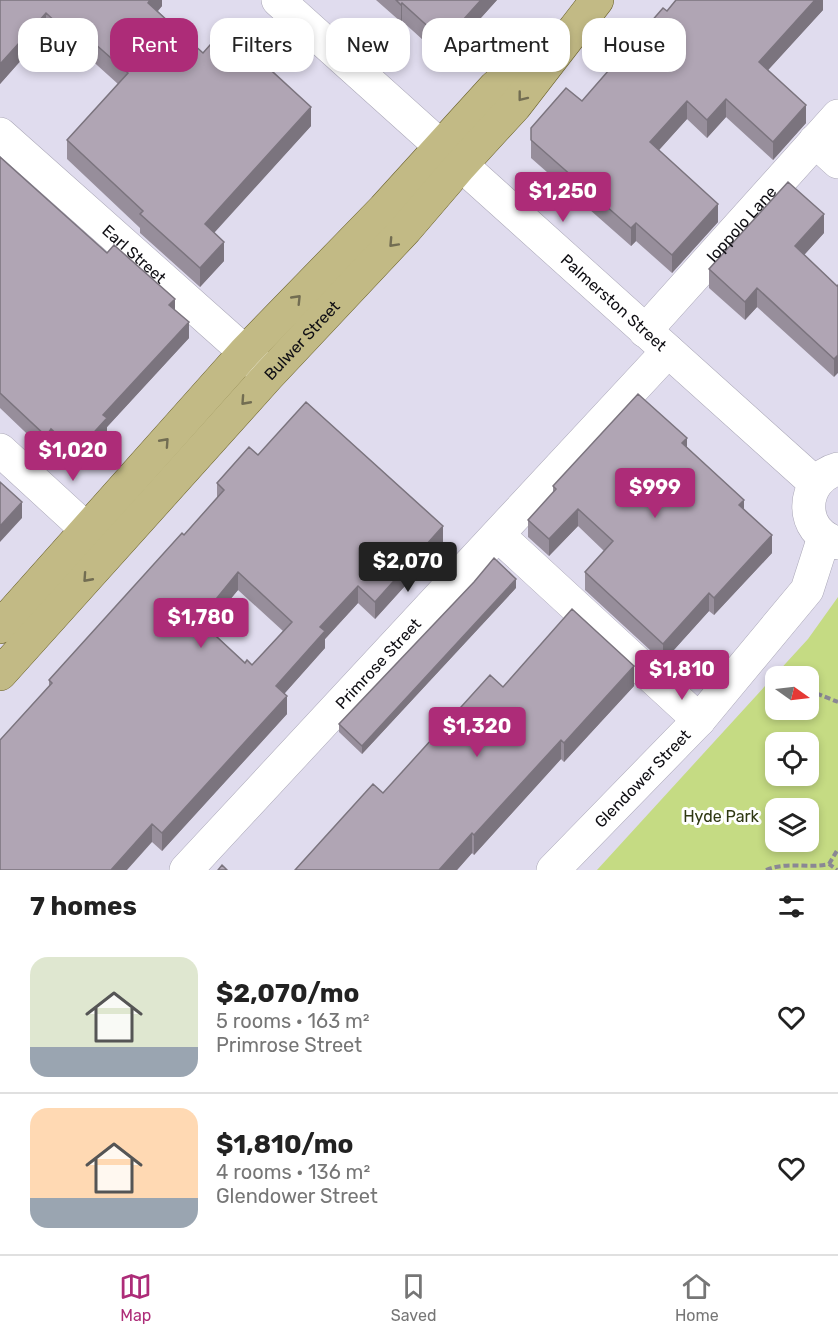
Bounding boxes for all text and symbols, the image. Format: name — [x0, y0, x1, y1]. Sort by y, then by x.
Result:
chip: Buy — [18, 18, 98, 72]
chip: Rent — [110, 18, 198, 72]
chip: Filters — [210, 18, 314, 72]
chip: New — [326, 18, 410, 72]
chip: Apartment — [422, 18, 570, 72]
chip: House — [582, 18, 686, 72]
one-way arrow — [518, 91, 529, 102]
pin: $1,250 — [514, 172, 612, 223]
text: $1,250 — [529, 179, 597, 203]
street label: Ioppolo Lane — [703, 182, 781, 266]
street label: Earl Street — [98, 221, 170, 287]
one-way arrow — [389, 236, 400, 247]
street label: Palmerston Street — [557, 250, 671, 355]
one-way arrow — [289, 295, 300, 306]
street label: Bulwer Street — [260, 297, 344, 384]
one-way arrow — [241, 395, 252, 405]
pin: $1,020 — [24, 431, 122, 482]
text: $1,020 — [39, 438, 107, 462]
one-way arrow — [158, 438, 169, 449]
pin: $999 — [619, 468, 691, 519]
text: $999 — [629, 475, 681, 499]
pin: $2,070 — [359, 542, 457, 593]
text: $2,070 — [373, 549, 443, 573]
one-way arrow — [83, 571, 94, 582]
pin: $1,780 — [152, 598, 250, 649]
text: $1,780 — [168, 605, 234, 629]
street label: Primrose Street — [332, 614, 425, 713]
pin: $1,810 — [633, 650, 731, 701]
text: $1,810 — [649, 657, 715, 681]
north arrow — [765, 666, 819, 720]
map controls — [765, 666, 819, 852]
pin: $1,320 — [428, 707, 526, 758]
text: $1,320 — [443, 714, 511, 738]
street label: Glendower Street — [591, 726, 695, 832]
button: locate — [765, 732, 819, 786]
button: layers — [765, 798, 819, 852]
park label: Hyde Park — [683, 807, 760, 826]
icon: filters — [775, 890, 808, 923]
text: 7 homes — [30, 891, 137, 922]
text: $2,070/mo — [216, 978, 359, 1009]
icon: home — [78, 981, 150, 1053]
icon: heart — [775, 1001, 808, 1034]
text: 5 rooms · 163 m² — [216, 1009, 370, 1033]
text: Primrose Street — [216, 1033, 362, 1057]
text: $1,810/mo — [216, 1129, 353, 1160]
icon: home — [78, 1132, 150, 1204]
icon: heart — [775, 1152, 808, 1185]
text: 4 rooms · 136 m² — [216, 1160, 370, 1184]
text: Glendower Street — [216, 1184, 378, 1208]
tab: Map — [119, 1270, 152, 1325]
tab: Saved — [391, 1270, 436, 1325]
tab: Home — [675, 1270, 719, 1325]

